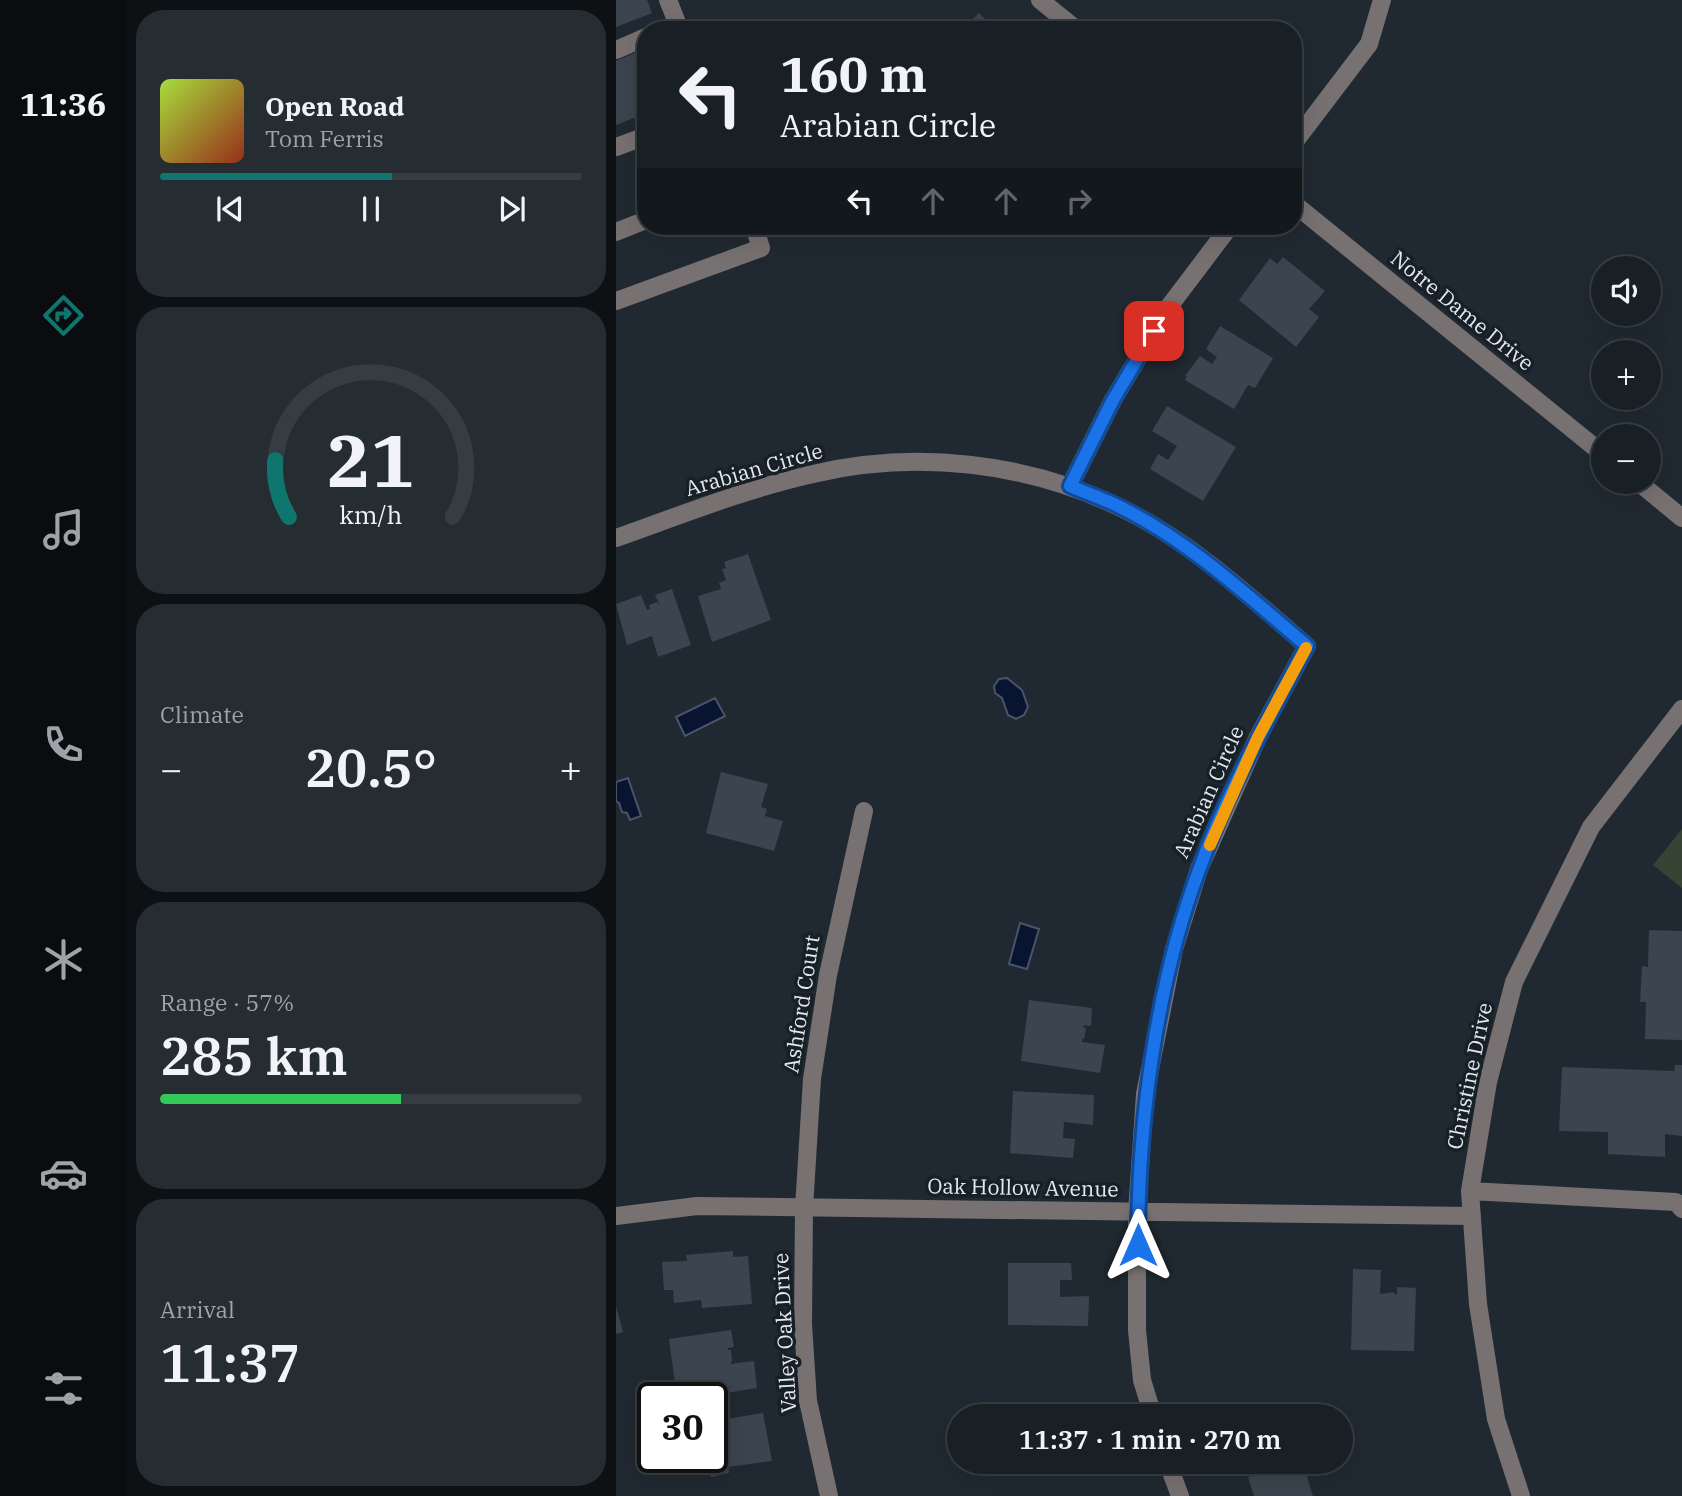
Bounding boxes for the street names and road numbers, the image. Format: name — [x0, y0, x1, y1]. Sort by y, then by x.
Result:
street label: Notre Dame Drive — [1385, 244, 1540, 377]
street label: Arabian Circle — [682, 436, 826, 502]
street label: Arabian Circle — [1166, 721, 1250, 862]
street label: Ashford Court — [776, 933, 826, 1075]
street label: Christine Drive — [1440, 1000, 1498, 1152]
street label: Oak Hollow Avenue — [927, 1171, 1119, 1203]
street label: Valley Oak Drive — [766, 1252, 802, 1414]

